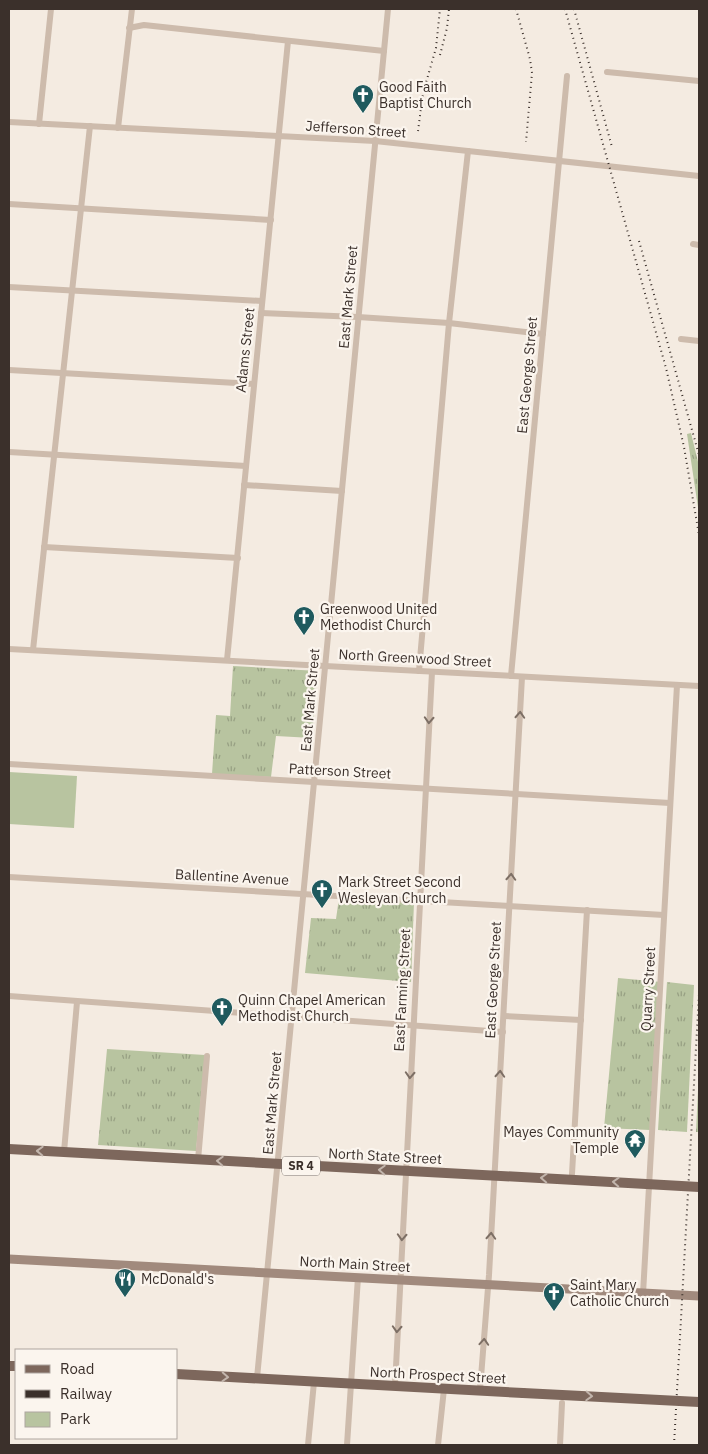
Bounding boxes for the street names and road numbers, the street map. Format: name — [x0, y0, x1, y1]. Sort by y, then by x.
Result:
street label: Jefferson Street — [305, 116, 407, 142]
street label: East Mark Street — [335, 245, 361, 349]
street label: Adams Street — [232, 307, 258, 393]
street label: East George Street — [513, 316, 541, 434]
street label: North Greenwood Street — [338, 645, 492, 671]
street label: East Mark Street — [297, 648, 323, 752]
street label: Patterson Street — [288, 759, 392, 783]
street label: Ballentine Avenue — [175, 865, 290, 889]
street label: East George Street — [481, 921, 505, 1039]
street label: East Farming Street — [390, 928, 414, 1052]
street label: Quarry Street — [637, 946, 659, 1032]
street label: East Mark Street — [259, 1051, 285, 1155]
street label: North State Street — [328, 1144, 442, 1168]
road number: SR 4 — [282, 1156, 320, 1176]
street label: North Main Street — [299, 1252, 411, 1276]
street label: North Prospect Street — [369, 1362, 507, 1388]

